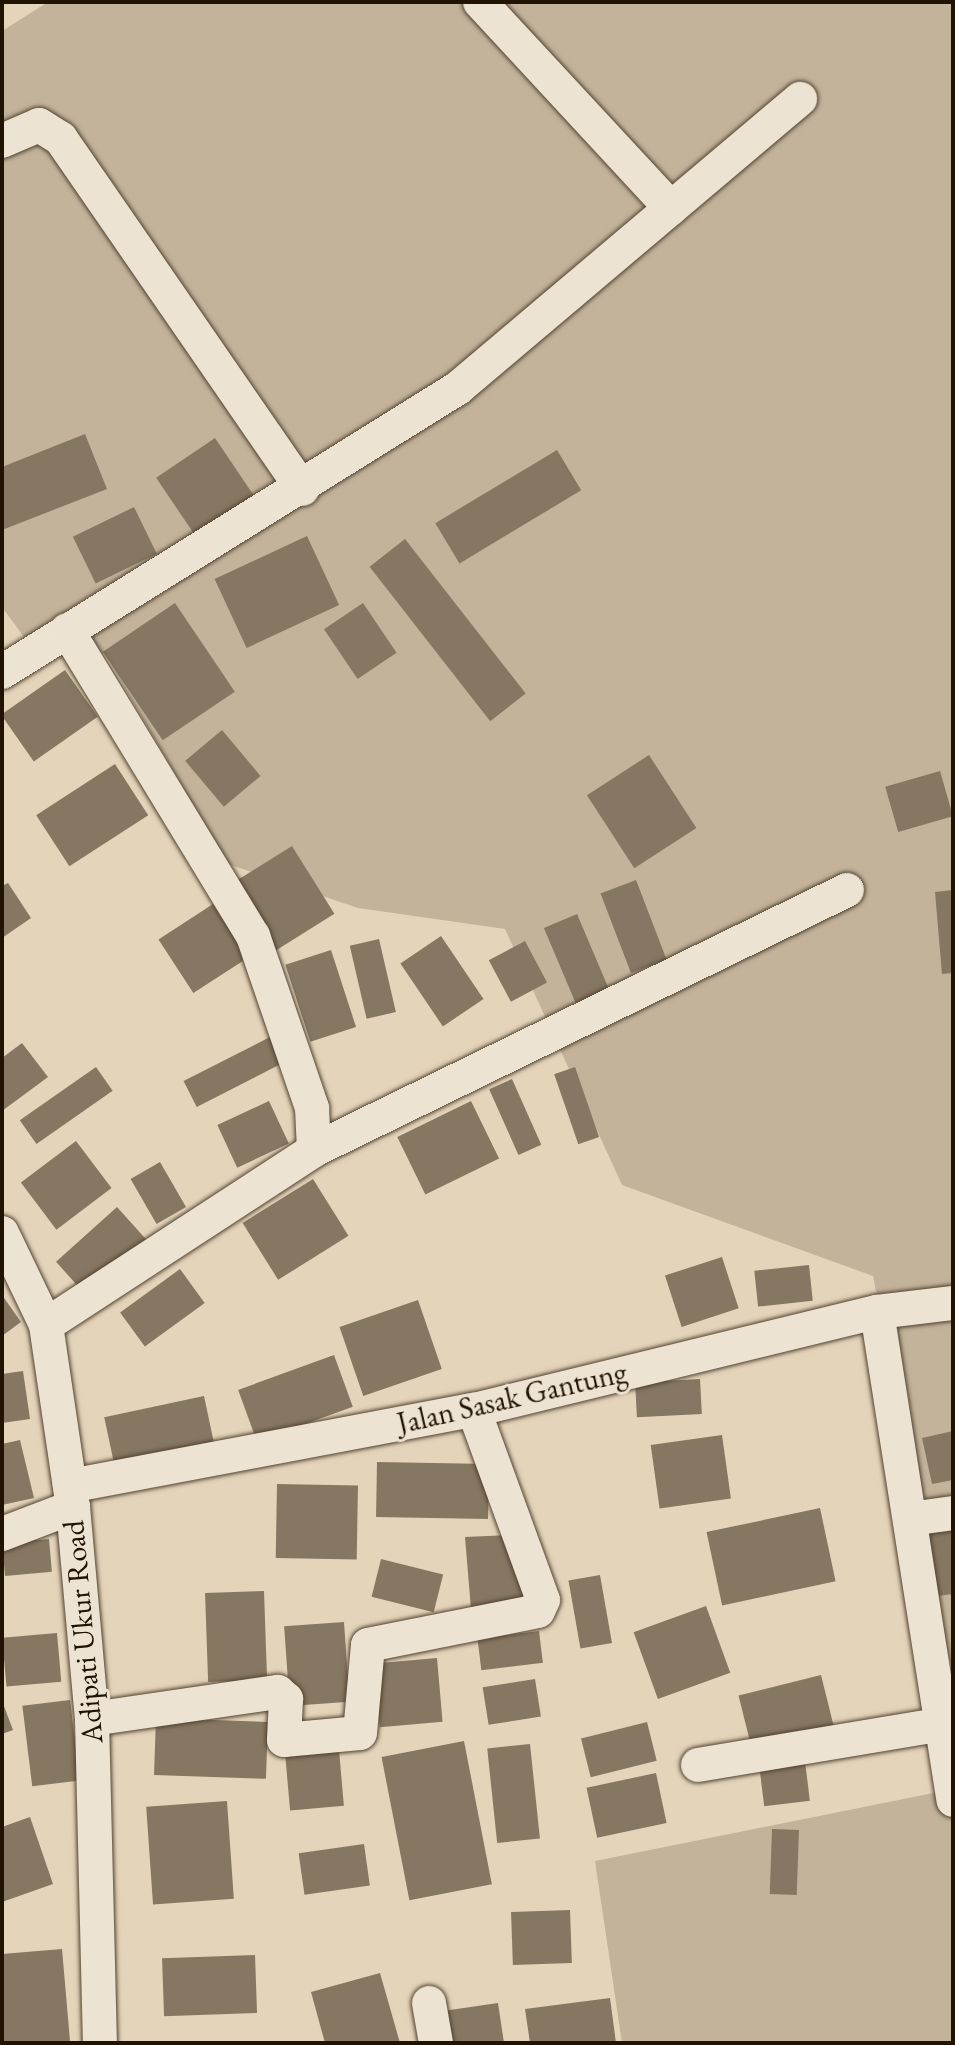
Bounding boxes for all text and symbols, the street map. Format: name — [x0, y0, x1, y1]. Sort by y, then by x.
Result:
street label: Jalan Sasak Gantung — [394, 1354, 630, 1442]
street label: Adipati Ukur Road — [55, 1519, 111, 1745]

